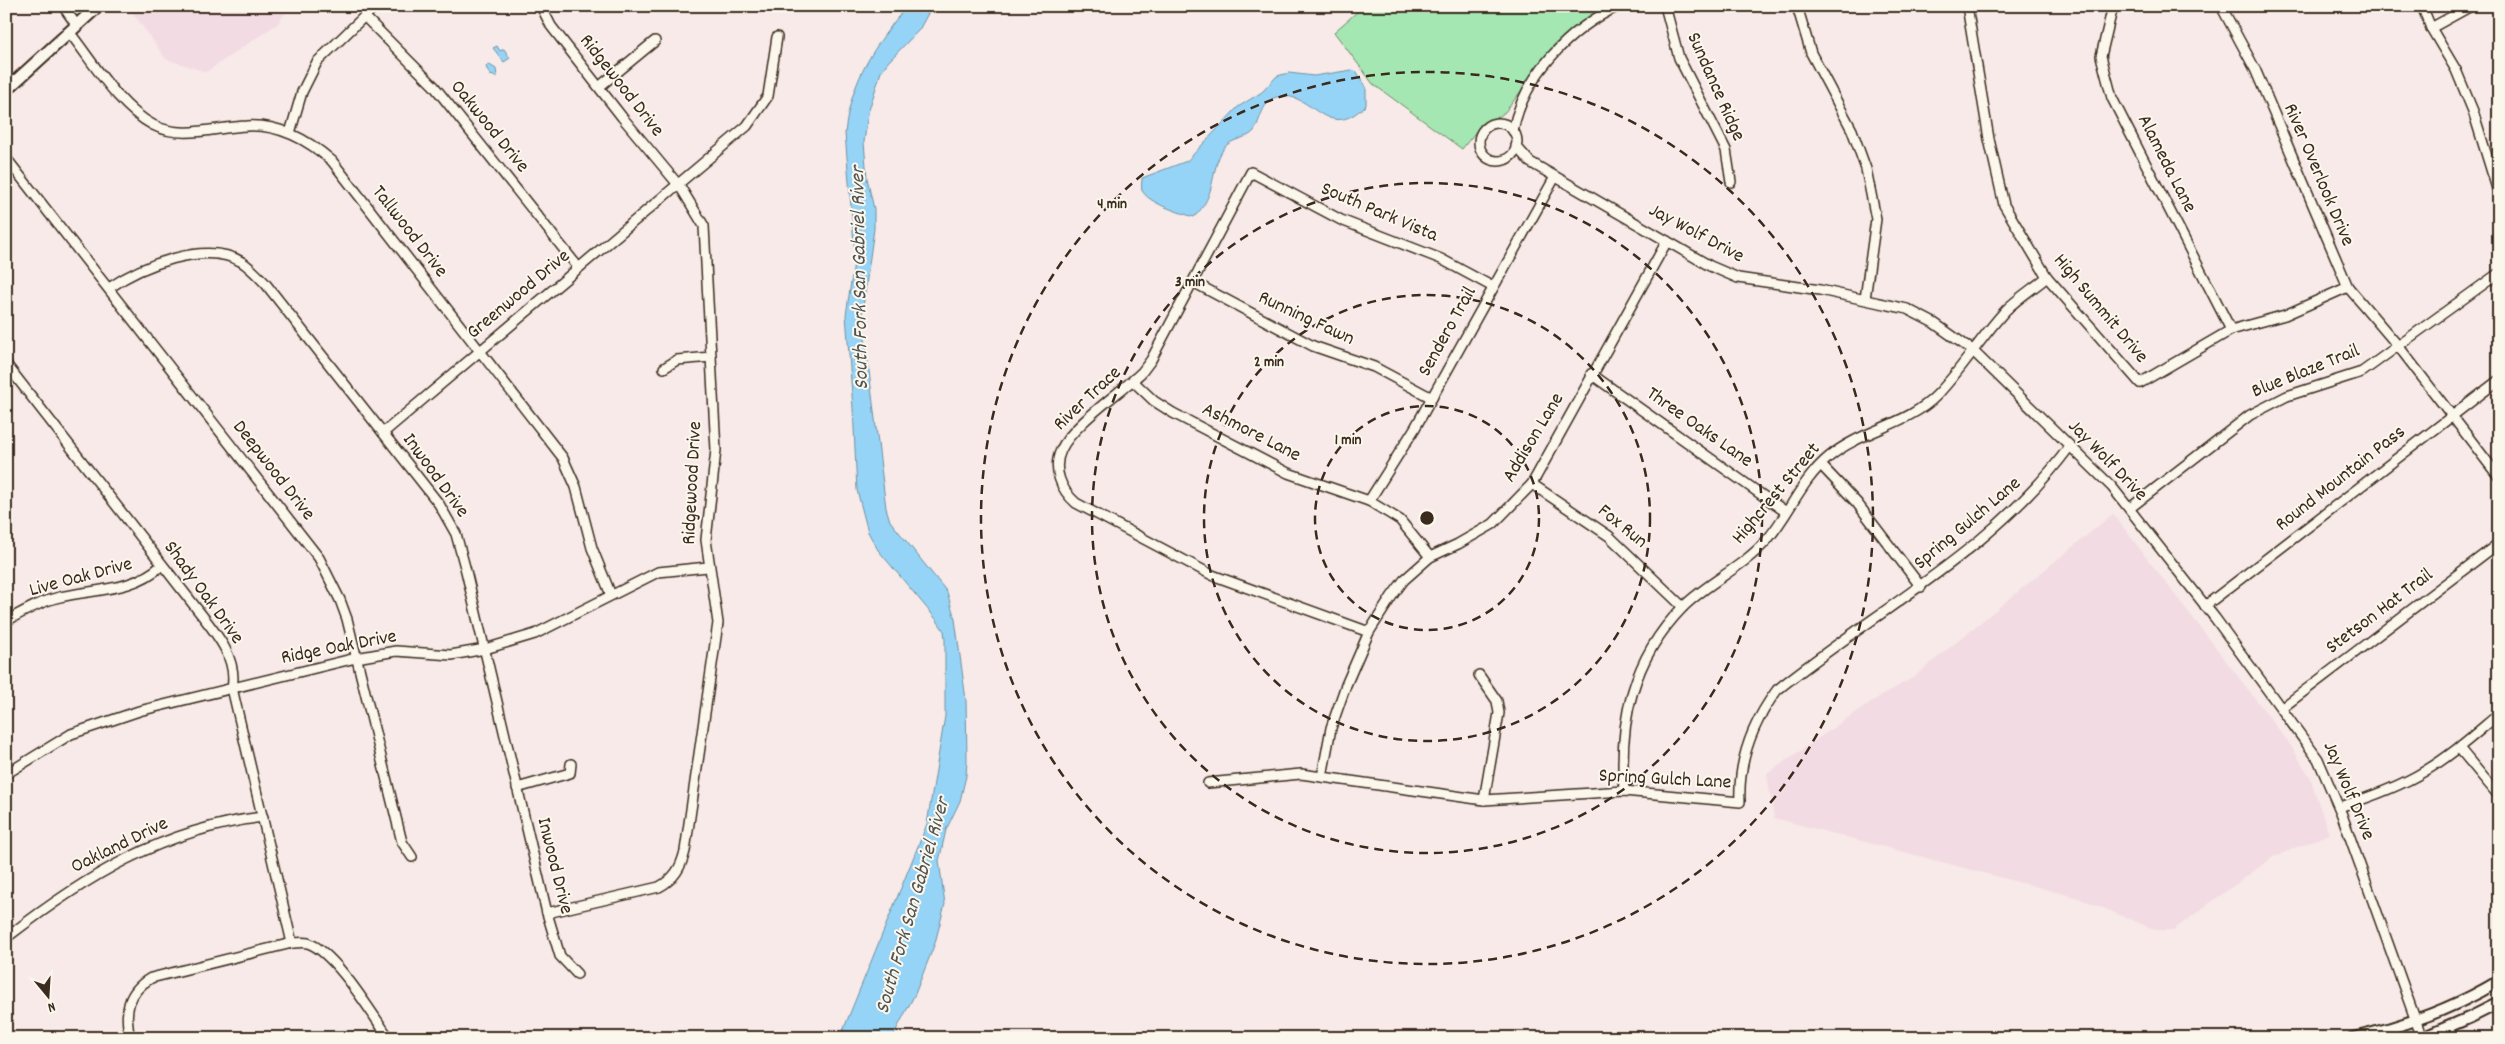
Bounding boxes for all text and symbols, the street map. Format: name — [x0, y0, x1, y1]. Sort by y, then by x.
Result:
street label: Sundance Ridge — [1679, 28, 1752, 146]
street label: Ridgewood Drive — [572, 29, 670, 143]
street label: Oakwood Drive — [443, 75, 535, 180]
street label: River Overlook Drive — [2275, 99, 2361, 251]
street label: Alameda Lane — [2129, 110, 2203, 218]
water label: South Fork San Gabriel River — [844, 164, 878, 390]
street label: South Park Vista — [1316, 176, 1442, 250]
street label: Tallwood Drive — [364, 180, 454, 284]
text: 4 min — [1097, 194, 1127, 216]
street label: Jay Wolf Drive — [1643, 197, 1749, 271]
street label: Greenwood Drive — [461, 243, 577, 347]
street label: High Summit Drive — [2046, 248, 2154, 370]
text: 3 min — [1175, 272, 1205, 294]
street label: Sendero Trail — [1412, 282, 1484, 382]
street label: Running Fawn — [1253, 284, 1359, 354]
street label: Blue Blaze Trail — [2248, 338, 2364, 406]
text: 2 min — [1254, 352, 1284, 374]
street label: River Trace — [1048, 360, 1128, 438]
street label: Three Oaks Lane — [1640, 381, 1758, 475]
street label: Addison Lane — [1496, 388, 1572, 488]
street label: Ashmore Lane — [1197, 396, 1305, 470]
street label: Jay Wolf Drive — [2061, 414, 2154, 509]
street label: Deepwood Drive — [225, 415, 321, 527]
street label: Round Mountain Pass — [2270, 419, 2412, 539]
street label: Ridgewood Drive — [676, 420, 710, 545]
street label: Inwood Drive — [395, 428, 475, 524]
text: 1 min — [1335, 430, 1361, 452]
street label: Highcrest Street — [1726, 437, 1828, 551]
street label: Spring Gulch Lane — [1908, 471, 2028, 577]
street label: Fox Run — [1591, 498, 1653, 556]
centre of rings — [1418, 509, 1436, 527]
street label: Shady Oak Drive — [156, 536, 250, 651]
street label: Live Oak Drive — [26, 551, 136, 605]
street label: Stetson Hat Trail — [2320, 562, 2440, 662]
street label: Ridge Oak Drive — [279, 623, 399, 673]
street label: Jay Wolf Drive — [2315, 737, 2381, 845]
street label: Spring Gulch Lane — [1598, 763, 1732, 797]
water label: South Fork San Gabriel River — [869, 792, 960, 1018]
street label: Oakland Drive — [67, 810, 173, 882]
street label: Inwood Drive — [528, 815, 580, 917]
north arrow — [22, 972, 72, 1022]
text: N — [45, 996, 58, 1017]

